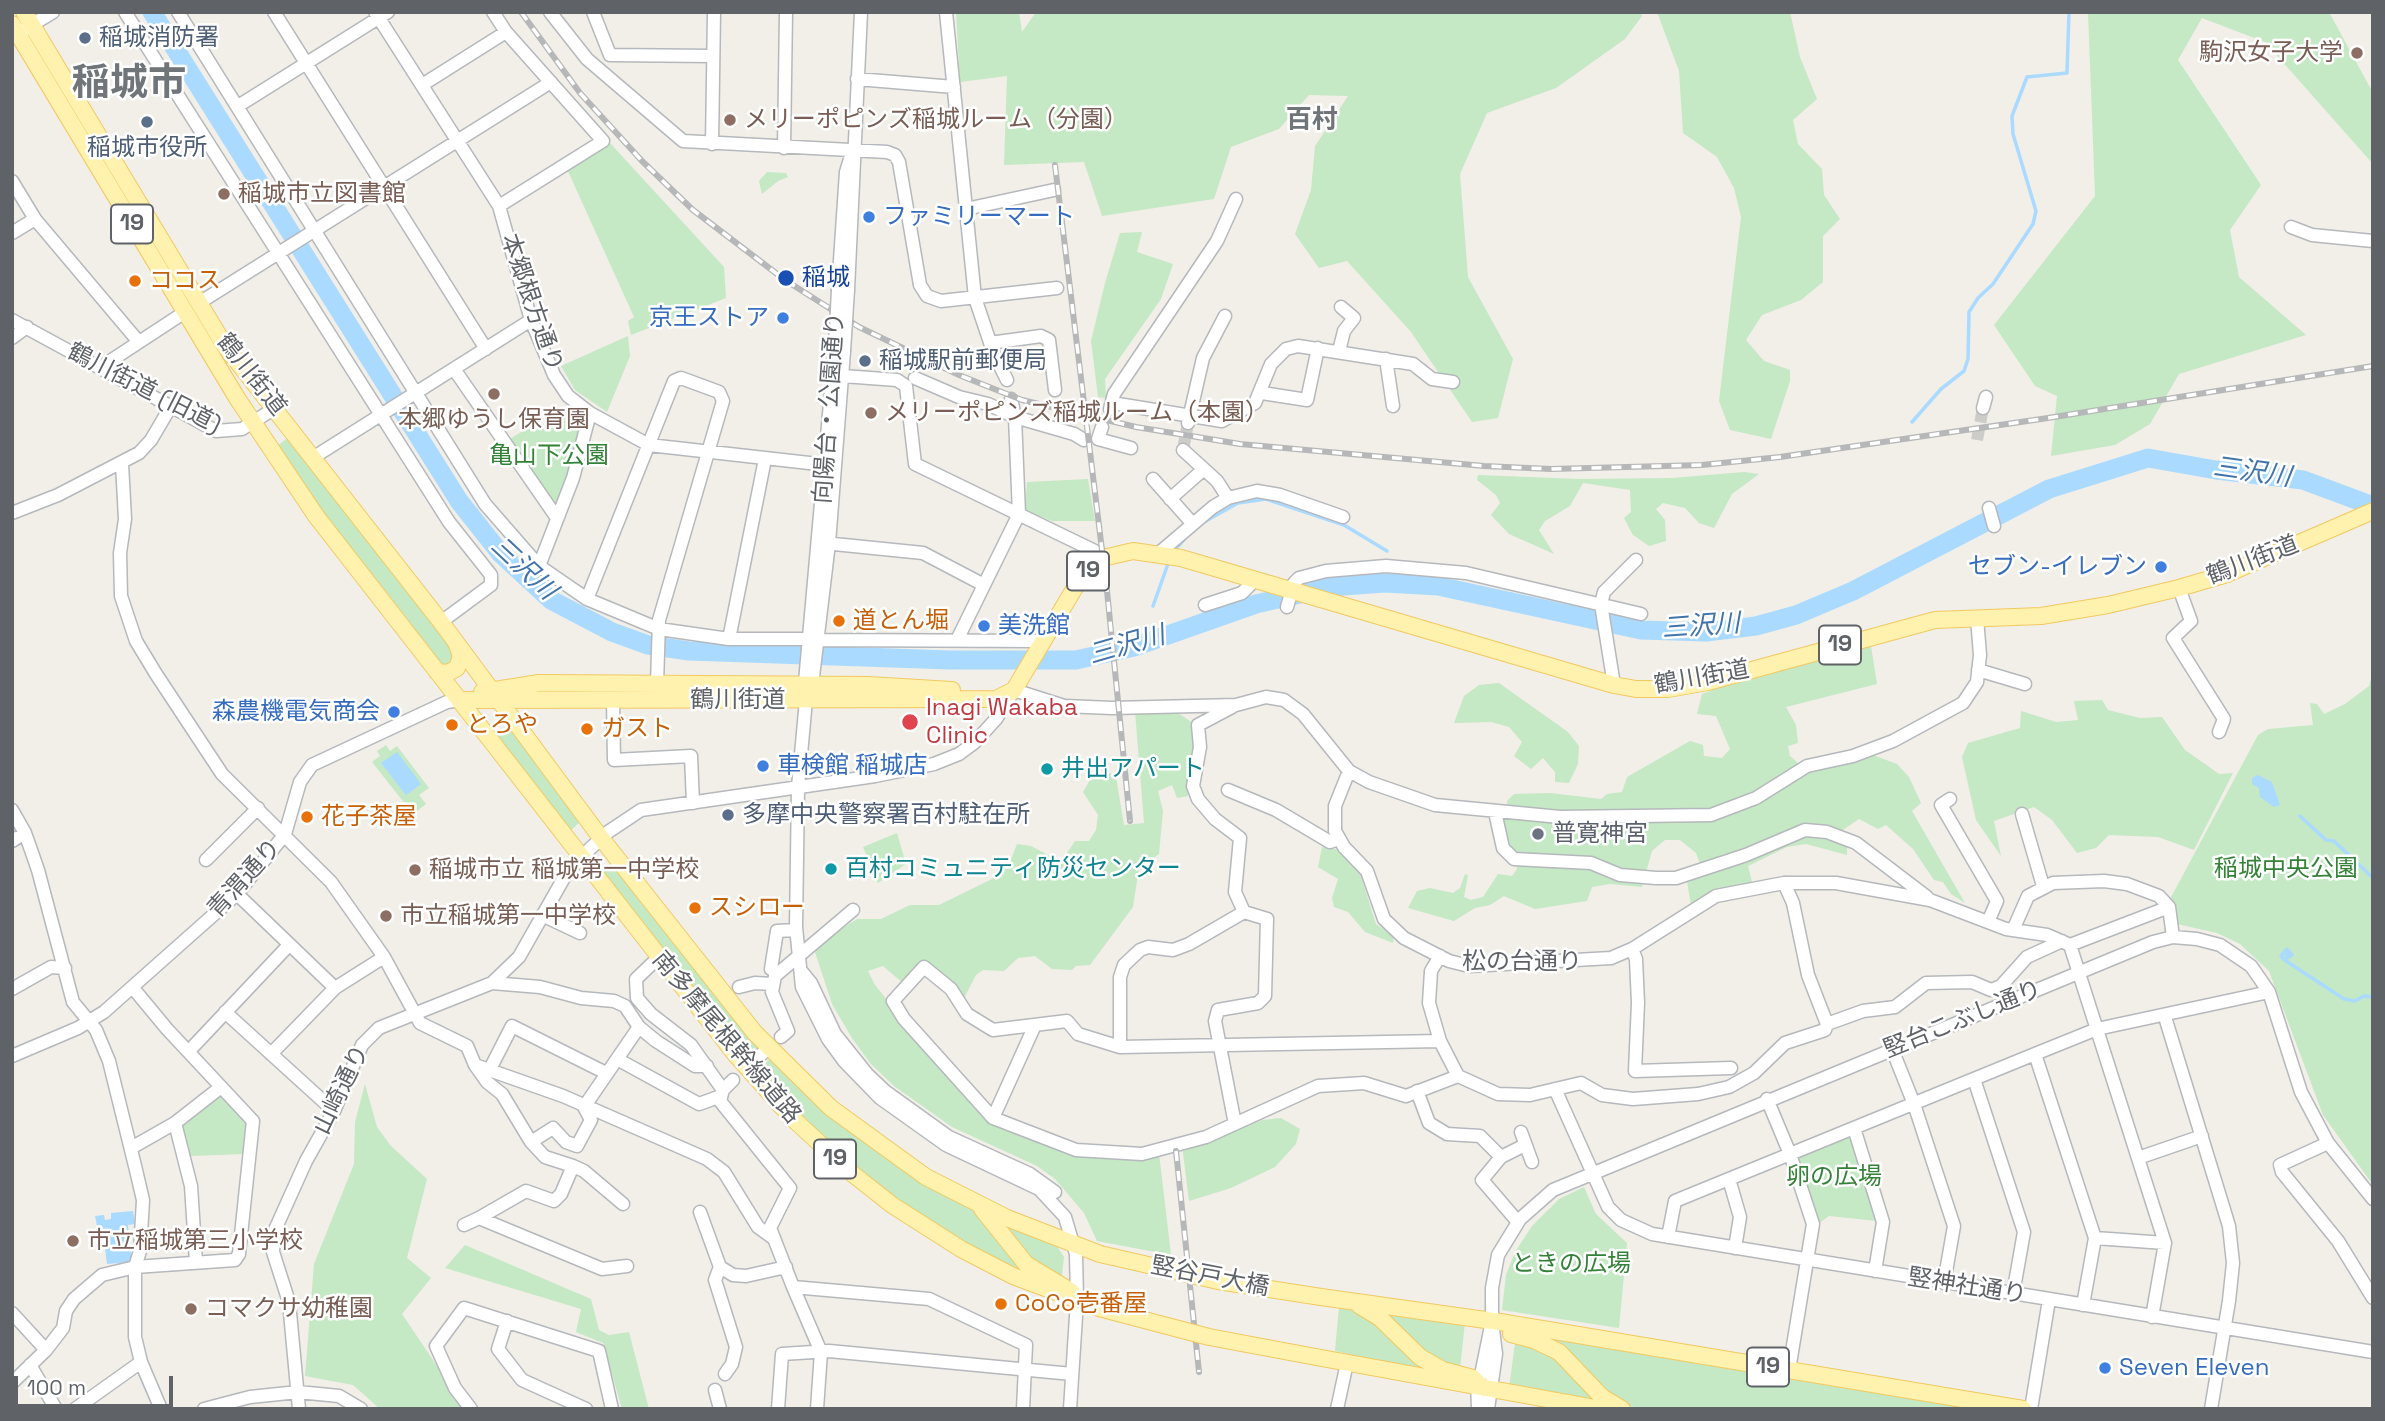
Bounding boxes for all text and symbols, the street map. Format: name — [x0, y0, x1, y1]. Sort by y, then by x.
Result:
place label: 稲城消防署 — [99, 24, 219, 52]
marker: 稲城消防署 — [77, 30, 93, 46]
place label: 駒沢女子大学 — [2199, 39, 2343, 67]
marker: 駒沢女子大学 — [2349, 45, 2365, 61]
district label: 稲城市 — [72, 62, 186, 108]
district label: 百村 — [1286, 105, 1338, 137]
place label: メリーポピンズ稲城ルーム（分園） — [744, 106, 1128, 134]
marker: メリーポピンズ稲城ルーム（分園） — [722, 112, 738, 128]
marker: 稲城市役所 — [139, 114, 155, 130]
place label: 稲城市役所 — [87, 134, 207, 162]
place label: 稲城市立図書館 — [238, 180, 406, 208]
marker: 稲城市立図書館 — [216, 186, 232, 202]
place label: ファミリーマート — [883, 203, 1075, 231]
road number: 19 — [111, 204, 153, 244]
marker: ファミリーマート — [861, 209, 877, 225]
street label: 本郷根方通り — [494, 230, 568, 376]
place label: 稲城 — [802, 264, 850, 292]
place label: ココス — [149, 267, 221, 295]
marker: 稲城 — [776, 268, 796, 288]
marker: ココス — [127, 273, 143, 289]
place label: 京王ストア — [649, 304, 769, 332]
marker: 京王ストア — [775, 310, 791, 326]
street label: 向陽台・公園通り — [809, 311, 851, 505]
street label: 鶴川街道 — [210, 328, 292, 422]
street label: 鶴川街道 (旧道) — [62, 338, 226, 440]
place label: 稲城駅前郵便局 — [879, 347, 1047, 375]
marker: 稲城駅前郵便局 — [857, 353, 873, 369]
marker: 本郷ゆうし保育園 — [486, 386, 502, 402]
place label: メリーポピンズ稲城ルーム（本園） — [885, 399, 1269, 427]
marker: メリーポピンズ稲城ルーム（本園） — [863, 405, 879, 421]
place label: 本郷ゆうし保育園 — [398, 406, 590, 434]
park label: 亀山下公園 — [489, 442, 609, 470]
water label: 三沢川 — [2211, 452, 2293, 494]
street label: 鶴川街道 — [2203, 530, 2303, 592]
water label: 三沢川 — [484, 531, 562, 607]
road number: 19 — [1067, 552, 1109, 590]
place label: セブン-イレブン — [1968, 553, 2147, 581]
marker: セブン-イレブン — [2153, 559, 2169, 575]
place label: 道とん堀 — [853, 607, 949, 635]
water label: 三沢川 — [1661, 609, 1741, 645]
place label: 美洗館 — [998, 612, 1070, 640]
marker: 道とん堀 — [831, 613, 847, 629]
marker: 美洗館 — [976, 618, 992, 634]
water label: 三沢川 — [1085, 620, 1169, 672]
road number: 19 — [1819, 625, 1861, 664]
street label: 鶴川街道 — [1652, 655, 1752, 701]
street label: 鶴川街道 — [690, 686, 786, 714]
place label: Inagi Wakaba Clinic — [926, 694, 1078, 750]
place label: 森農機電気商会 — [212, 698, 380, 726]
marker: 森農機電気商会 — [386, 704, 402, 720]
place label: とろや — [466, 711, 538, 739]
marker: Inagi Wakaba Clinic — [900, 712, 920, 732]
place label: ガスト — [601, 715, 673, 743]
marker: とろや — [444, 717, 460, 733]
marker: ガスト — [579, 721, 595, 737]
place label: 車検館 稲城店 — [777, 752, 927, 780]
place label: 井出アパート — [1061, 755, 1205, 783]
marker: 車検館 稲城店 — [755, 758, 771, 774]
marker: 井出アパート — [1039, 761, 1055, 777]
place label: 多摩中央警察署百村駐在所 — [742, 801, 1030, 829]
place label: 花子茶屋 — [321, 803, 417, 831]
marker: 多摩中央警察署百村駐在所 — [720, 807, 736, 823]
marker: 花子茶屋 — [299, 809, 315, 825]
place label: 普寛神宮 — [1552, 820, 1648, 848]
marker: 普寛神宮 — [1530, 826, 1546, 842]
street label: 青渭通り — [202, 834, 288, 924]
place label: 百村コミュニティ防災センター — [845, 855, 1181, 883]
park label: 稲城中央公園 — [2214, 855, 2358, 883]
place label: 稲城市立 稲城第一中学校 — [429, 856, 699, 884]
marker: 百村コミュニティ防災センター — [823, 861, 839, 877]
marker: 稲城市立 稲城第一中学校 — [407, 862, 423, 878]
place label: スシロー — [709, 894, 805, 922]
marker: スシロー — [687, 900, 703, 916]
place label: 市立稲城第一中学校 — [400, 902, 616, 930]
marker: 市立稲城第一中学校 — [378, 908, 394, 924]
street label: 南多摩尾根幹線道路 — [646, 946, 806, 1130]
street label: 松の台通り — [1462, 948, 1582, 976]
street label: 竪台こぶし通り — [1880, 975, 2046, 1065]
street label: 山崎通り — [308, 1041, 376, 1139]
road number: 19 — [814, 1140, 856, 1178]
park label: 卵の広場 — [1786, 1163, 1882, 1191]
place label: 市立稲城第三小学校 — [87, 1227, 303, 1255]
marker: 市立稲城第三小学校 — [65, 1233, 81, 1249]
park label: ときの広場 — [1511, 1250, 1631, 1278]
street label: 竪谷戸大橋 — [1148, 1251, 1272, 1303]
street label: 竪神社通り — [1905, 1263, 2029, 1311]
place label: CoCo壱番屋 — [1015, 1290, 1147, 1318]
place label: コマクサ幼稚園 — [205, 1295, 373, 1323]
marker: CoCo壱番屋 — [993, 1296, 1009, 1312]
marker: コマクサ幼稚園 — [183, 1301, 199, 1317]
road number: 19 — [1747, 1348, 1789, 1386]
place label: Seven Eleven — [2119, 1354, 2269, 1382]
marker: Seven Eleven — [2097, 1360, 2113, 1376]
scale bar — [18, 1362, 177, 1406]
text: 100 m — [27, 1374, 86, 1401]

